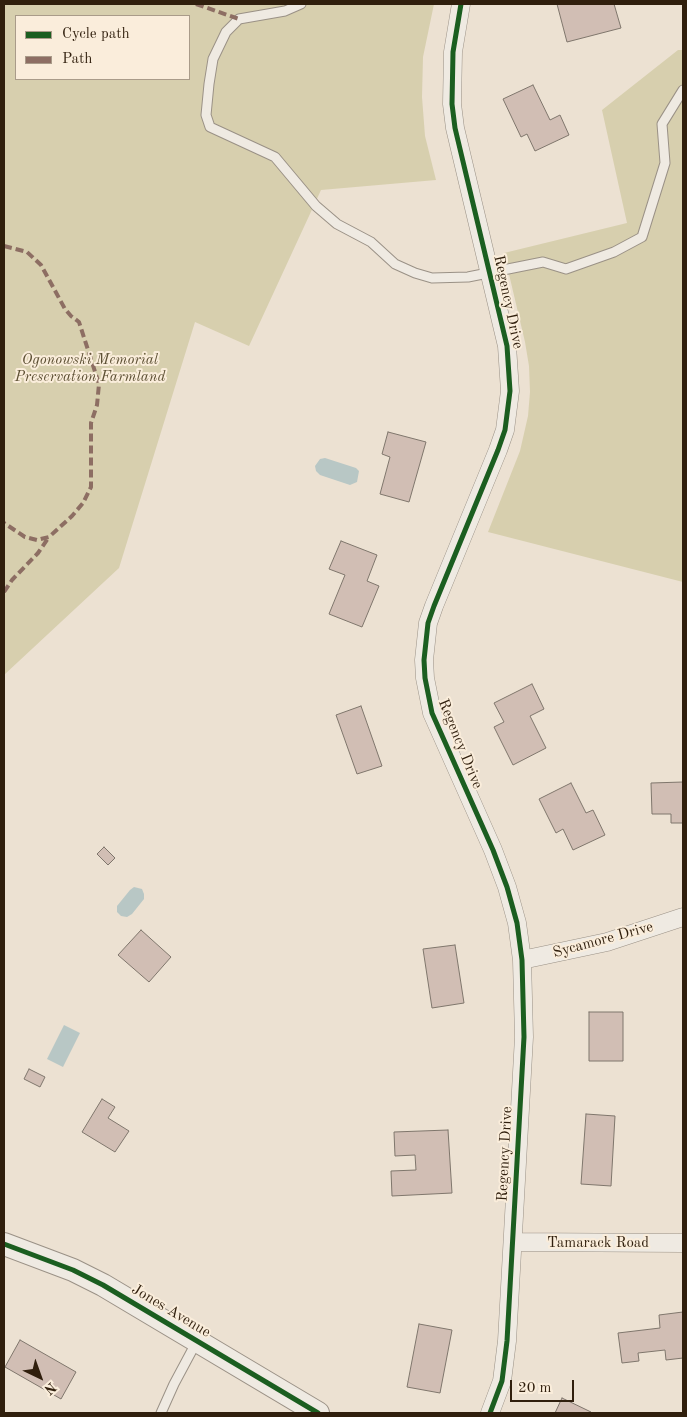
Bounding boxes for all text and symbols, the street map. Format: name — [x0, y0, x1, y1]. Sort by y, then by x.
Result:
legend — [15, 15, 190, 80]
text: Cycle path — [62, 27, 130, 42]
text: Path — [62, 52, 92, 67]
street label: Regency Drive — [489, 253, 527, 351]
park label: Ogonowski Memorial Preservation Farmland — [15, 351, 165, 386]
street label: Regency Drive — [434, 696, 486, 792]
street label: Sycamore Drive — [551, 918, 655, 962]
street label: Regency Drive — [494, 1106, 516, 1202]
street label: Tamarack Road — [547, 1234, 649, 1252]
street label: Jones Avenue — [128, 1280, 214, 1342]
north arrow — [15, 1352, 65, 1402]
scale bar — [512, 1370, 576, 1402]
text: N — [41, 1379, 59, 1397]
text: 20 m — [518, 1381, 552, 1396]

